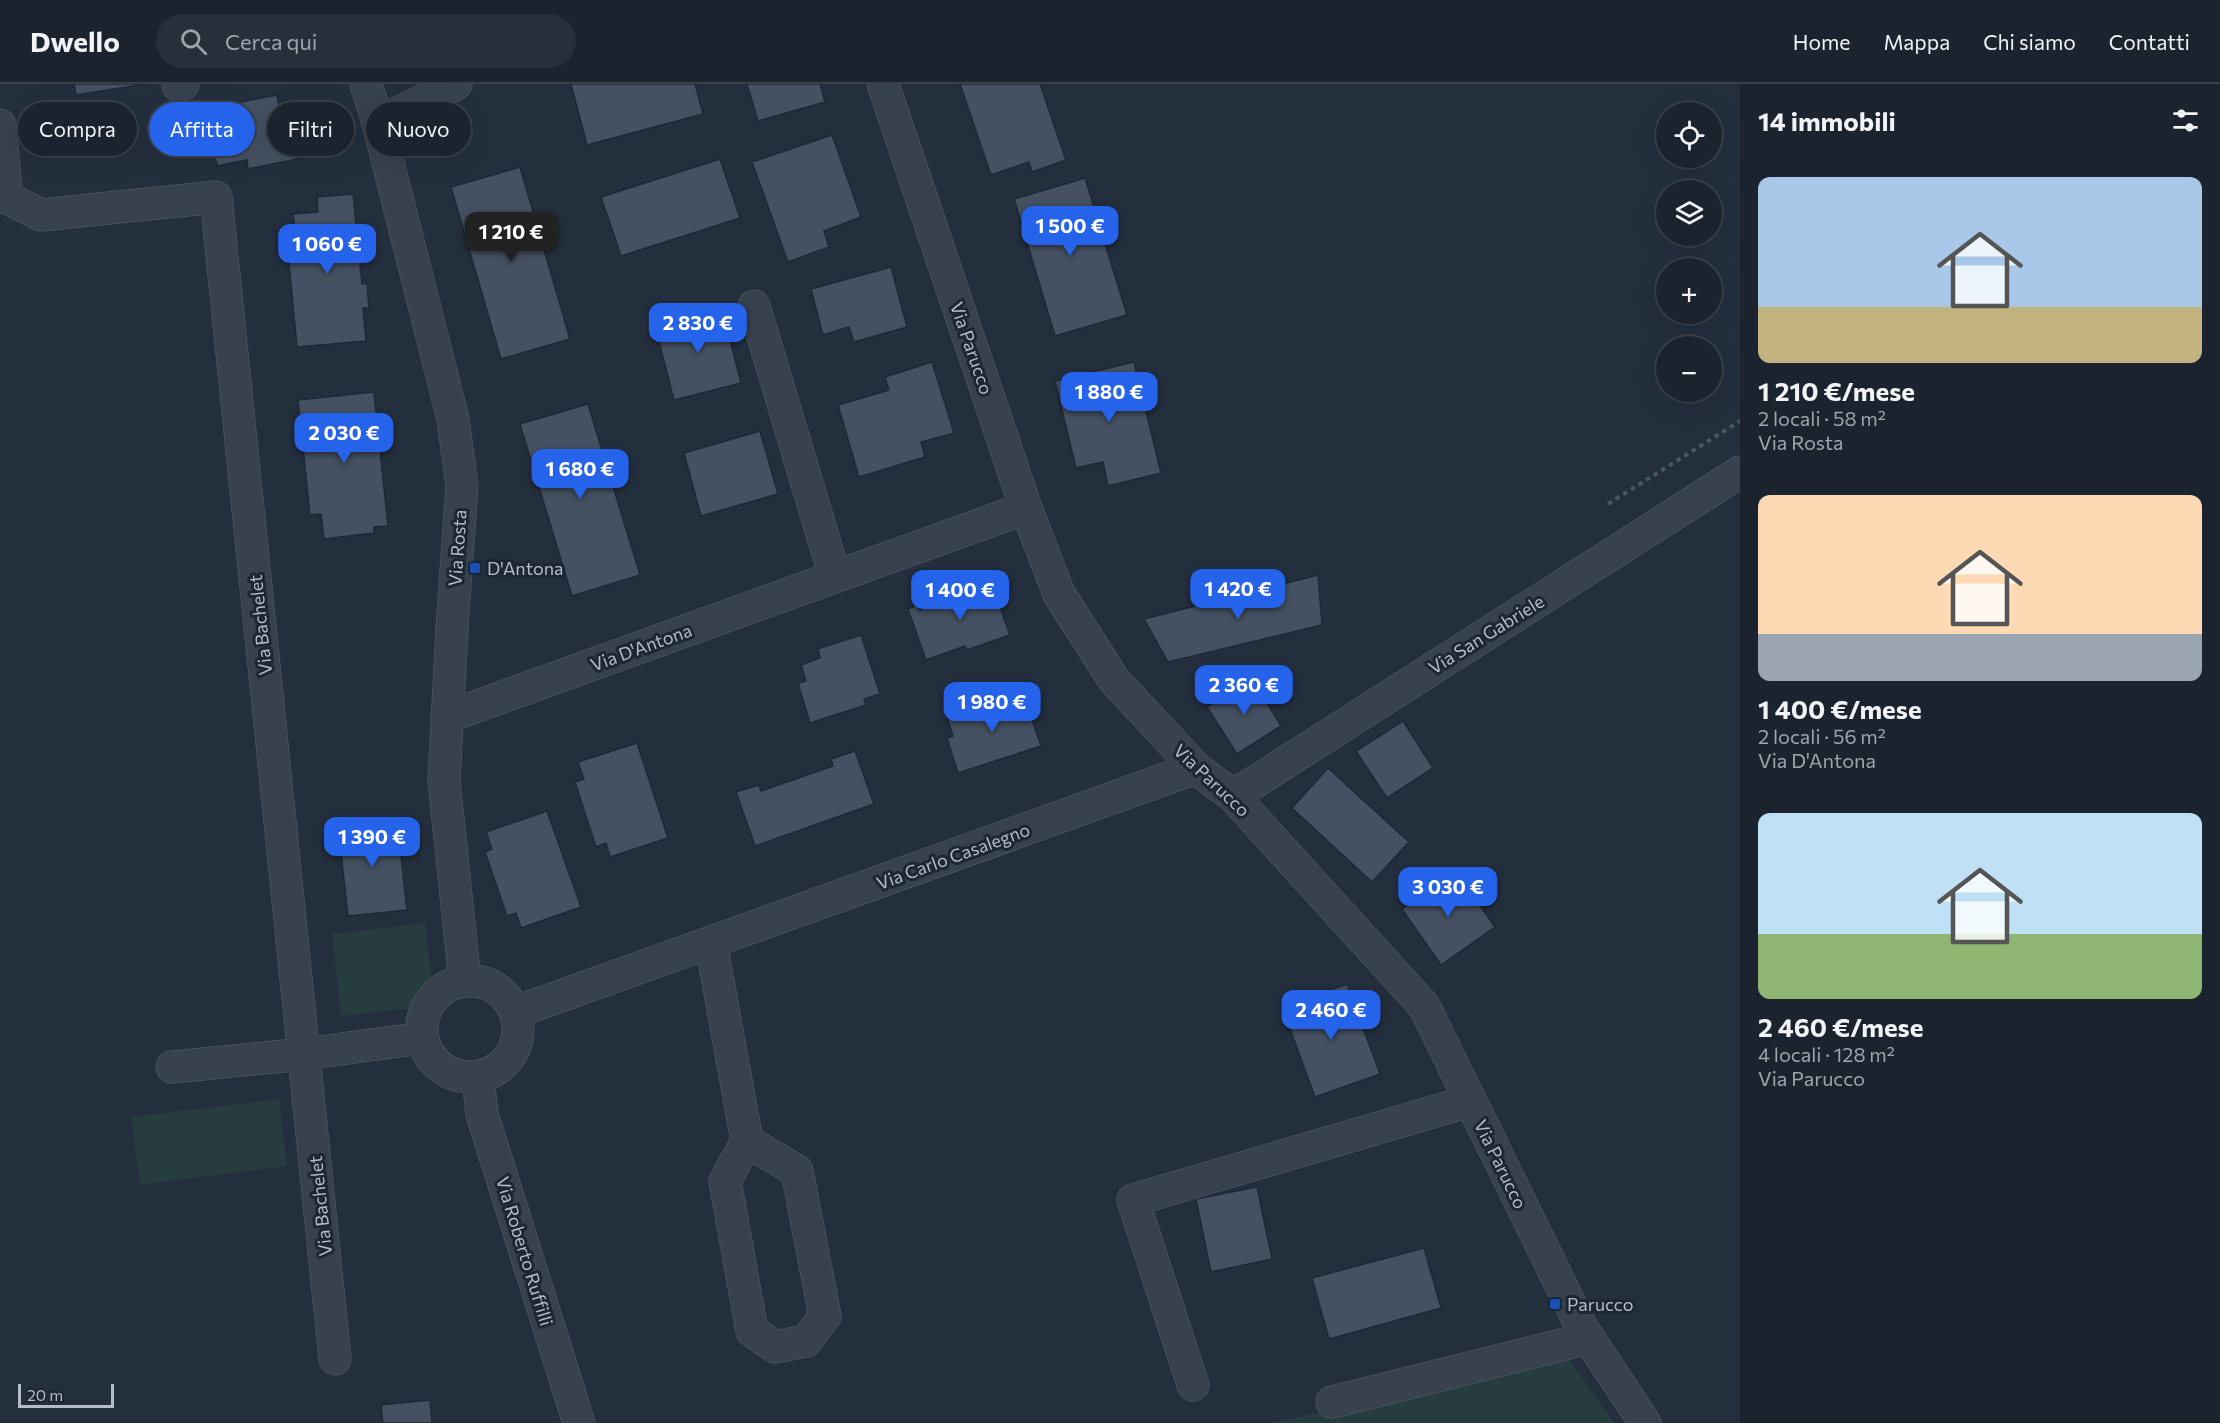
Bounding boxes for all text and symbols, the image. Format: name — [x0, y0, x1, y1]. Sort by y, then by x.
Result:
search box — [156, 14, 576, 68]
text: Dwello — [30, 24, 120, 58]
icon: search — [177, 25, 210, 58]
text: Cerca qui — [225, 28, 317, 55]
text: Home — [1793, 29, 1850, 54]
text: Mappa — [1883, 29, 1950, 54]
text: Chi siamo — [1983, 29, 2076, 54]
text: Contatti — [2109, 29, 2190, 54]
chip: Compra — [18, 102, 137, 156]
chip: Affitta — [149, 102, 255, 156]
chip: Filtri — [267, 102, 354, 156]
chip: Nuovo — [366, 102, 471, 156]
map controls — [1656, 102, 1722, 402]
button: locate — [1656, 102, 1722, 168]
icon: filters — [2169, 104, 2202, 137]
text: 14 immobili — [1758, 105, 1896, 136]
button: layers — [1656, 180, 1722, 246]
pin: 1 500 € — [1015, 206, 1125, 257]
pin: 1 210 € — [456, 212, 566, 263]
text: 1 500 € — [1035, 213, 1105, 237]
icon: home — [1926, 216, 2034, 324]
text: 1 210 € — [479, 219, 543, 243]
pin: 1 060 € — [272, 224, 382, 275]
text: 1 060 € — [292, 231, 362, 255]
button: + — [1656, 258, 1722, 324]
street label: Via Parucco — [946, 299, 998, 397]
pin: 2 830 € — [643, 303, 753, 354]
text: 2 830 € — [663, 310, 733, 334]
button: − — [1656, 336, 1722, 402]
pin: 1 880 € — [1054, 372, 1164, 423]
text: 1 210 €/mese — [1758, 375, 1915, 406]
text: 1 880 € — [1075, 379, 1143, 403]
text: 2 locali · 58 m² — [1758, 406, 1886, 430]
pin: 2 030 € — [289, 413, 399, 464]
text: 2 030 € — [308, 420, 380, 444]
text: Via Rosta — [1758, 430, 1843, 454]
pin: 1 680 € — [525, 449, 635, 500]
text: 1 680 € — [546, 456, 614, 480]
street label: Via Rosta — [443, 509, 471, 587]
icon: home — [1926, 534, 2034, 642]
place label: D'Antona — [487, 557, 563, 579]
marker: D'Antona — [468, 561, 482, 575]
pin: 1 420 € — [1183, 569, 1293, 620]
pin: 1 400 € — [905, 570, 1015, 621]
street label: Via Bachelet — [244, 574, 276, 676]
text: 1 420 € — [1204, 576, 1272, 600]
text: 1 400 € — [925, 577, 995, 601]
street label: Via San Gabriele — [1424, 590, 1548, 678]
street label: Via D'Antona — [587, 618, 695, 676]
pin: 2 360 € — [1189, 665, 1299, 716]
text: 2 360 € — [1209, 672, 1279, 696]
pin: 1 980 € — [937, 682, 1047, 733]
text: 1 980 € — [958, 689, 1026, 713]
text: 1 400 €/mese — [1758, 693, 1922, 724]
text: 2 locali · 56 m² — [1758, 724, 1886, 748]
street label: Via Parucco — [1169, 739, 1255, 821]
text: Via D'Antona — [1758, 748, 1876, 772]
pin: 1 390 € — [317, 817, 427, 868]
street label: Via Carlo Casalegno — [873, 818, 1033, 894]
text: 1 390 € — [338, 824, 406, 848]
icon: home — [1926, 852, 2034, 960]
pin: 3 030 € — [1393, 867, 1503, 918]
text: 3 030 € — [1412, 874, 1484, 898]
pin: 2 460 € — [1276, 990, 1386, 1041]
text: 2 460 € — [1296, 997, 1367, 1021]
text: 2 460 €/mese — [1758, 1011, 1923, 1042]
text: 4 locali · 128 m² — [1758, 1042, 1895, 1066]
text: Via Parucco — [1758, 1066, 1865, 1090]
street label: Via Parucco — [1470, 1116, 1532, 1212]
street label: Via Bachelet — [304, 1155, 336, 1257]
street label: Via Roberto Ruffilli — [492, 1174, 558, 1328]
place label: Parucco — [1567, 1293, 1634, 1315]
marker: Parucco — [1548, 1297, 1562, 1311]
scale bar — [18, 1381, 114, 1408]
text: 20 m — [27, 1385, 63, 1404]

